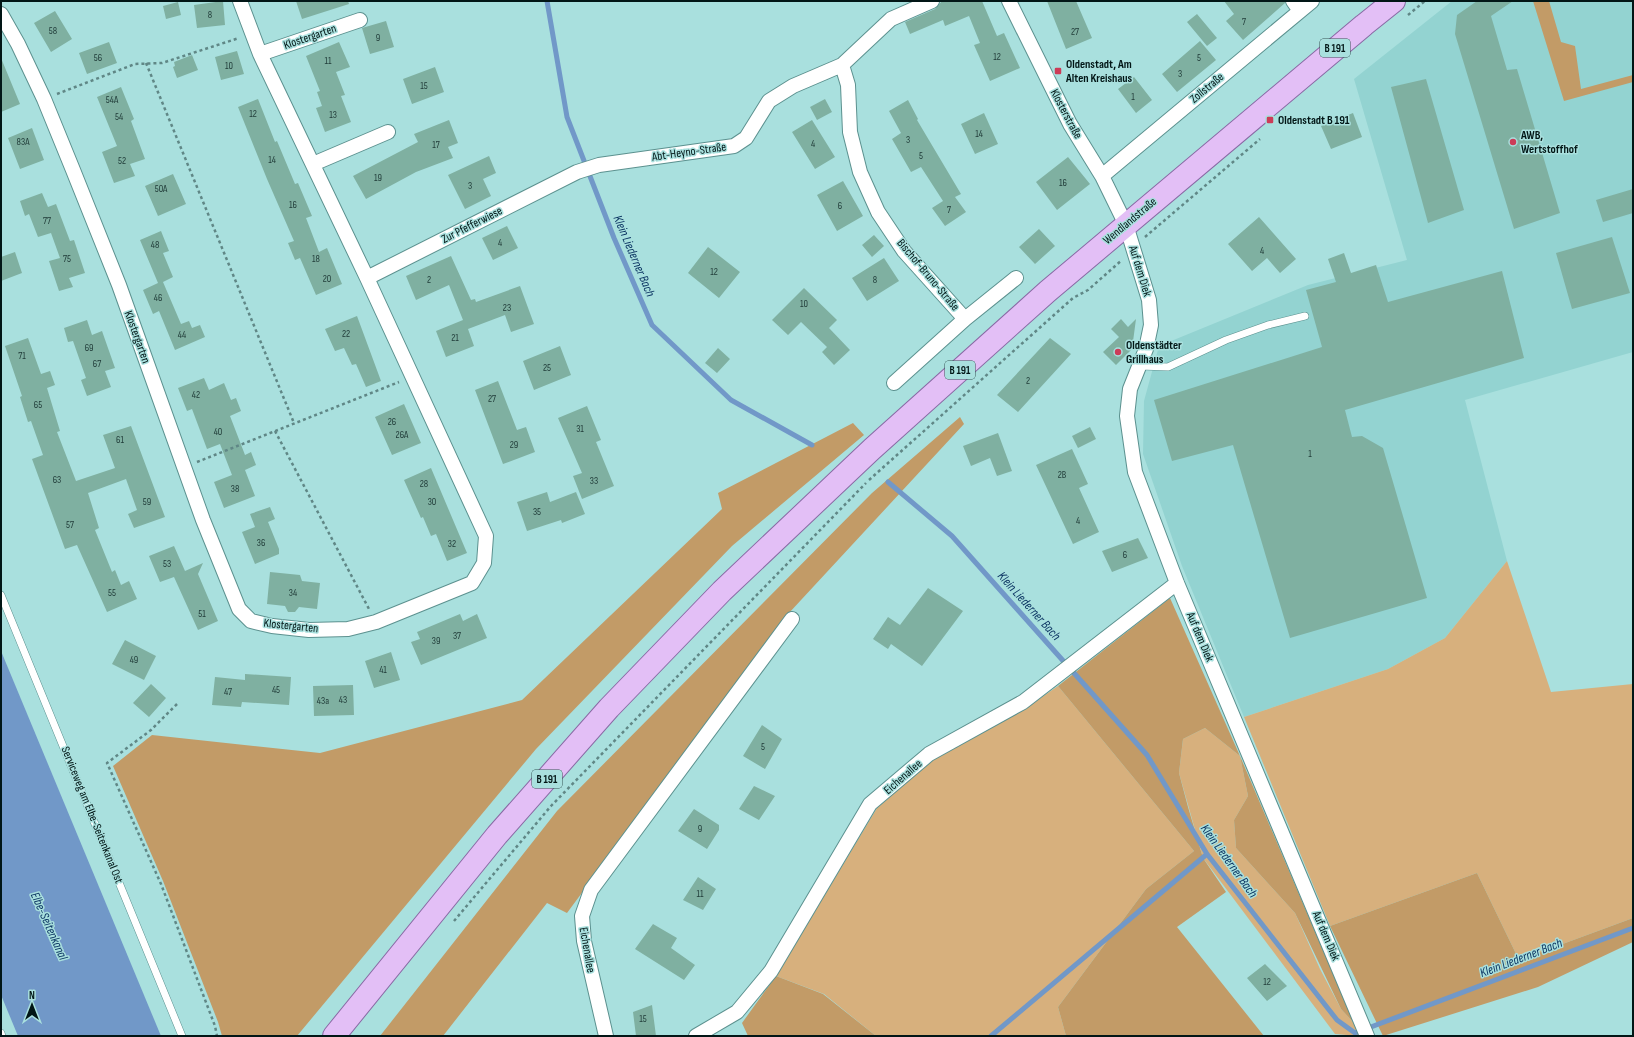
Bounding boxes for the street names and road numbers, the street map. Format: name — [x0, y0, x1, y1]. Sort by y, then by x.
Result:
street label: Klostergarten — [282, 21, 338, 53]
road number: B 191 — [1320, 39, 1350, 57]
street label: Zollstraße — [1187, 69, 1227, 107]
street label: Klosterstraße — [1047, 86, 1085, 142]
street label: Abt-Heyno-Straße — [650, 139, 727, 165]
street label: Wendlandstraße — [1100, 194, 1160, 248]
street label: Zur Pfefferwiese — [439, 203, 505, 247]
street label: Bischof-Bruno-Straße — [894, 236, 963, 314]
street label: Auf dem Diek — [1125, 243, 1155, 299]
street label: Klostergarten — [121, 309, 153, 365]
road number: B 191 — [945, 361, 975, 379]
street label: Auf dem Diek — [1182, 609, 1217, 664]
street label: Klostergarten — [263, 616, 319, 636]
street label: Serviceweg am Elbe-Seitenkanal Ost — [58, 744, 126, 886]
street label: Eichenallee — [881, 756, 925, 798]
road number: B 191 — [532, 770, 562, 788]
street label: Auf dem Diek — [1308, 908, 1343, 963]
street label: Eichenallee — [576, 926, 598, 974]

